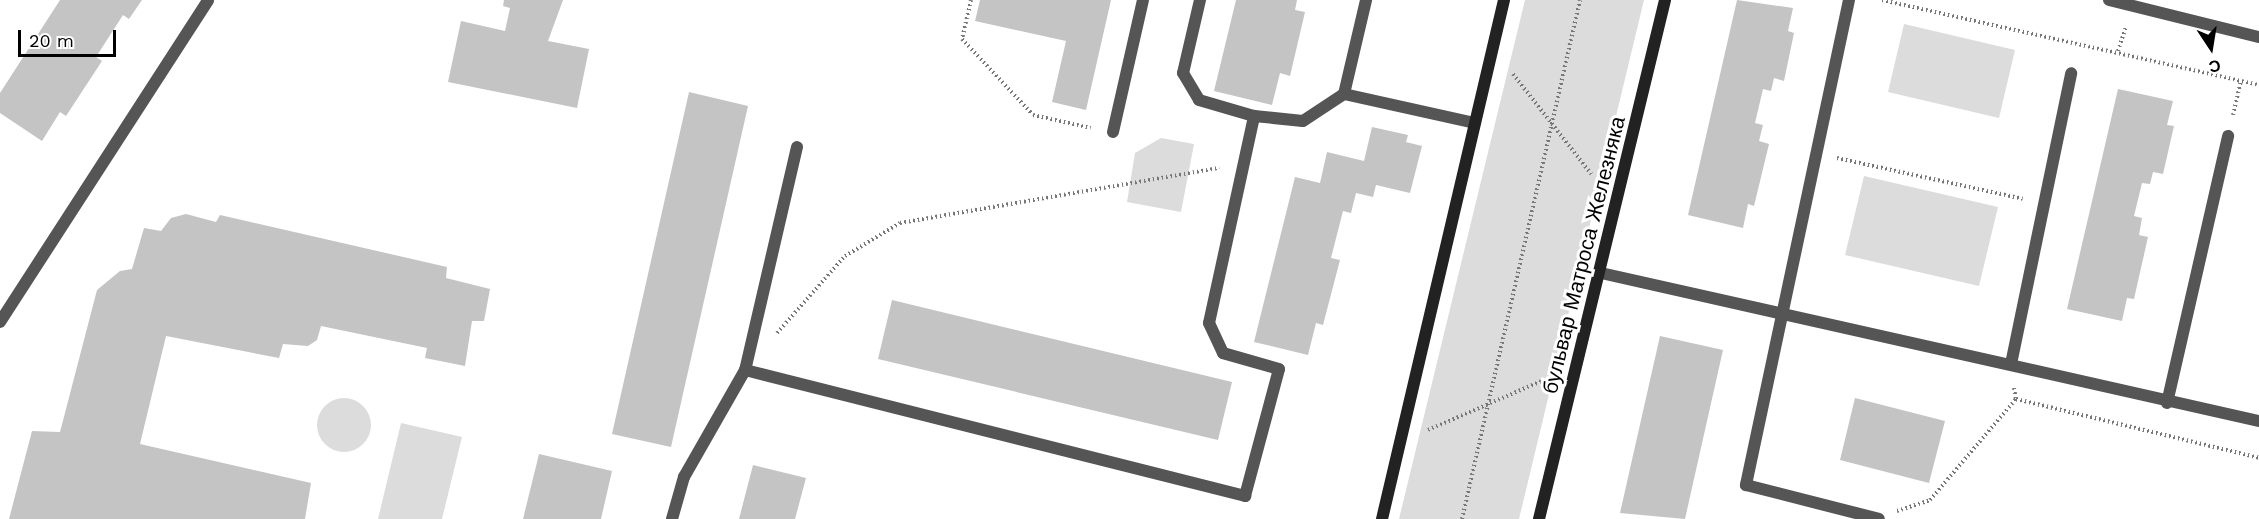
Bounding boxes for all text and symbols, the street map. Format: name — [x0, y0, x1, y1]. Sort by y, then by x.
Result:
scale bar — [21, 18, 118, 56]
north arrow — [2181, 18, 2241, 78]
text: 20 m — [29, 30, 74, 51]
text: С — [2207, 56, 2222, 77]
street label: бульвар Матроса Железняка — [1537, 114, 1631, 396]

